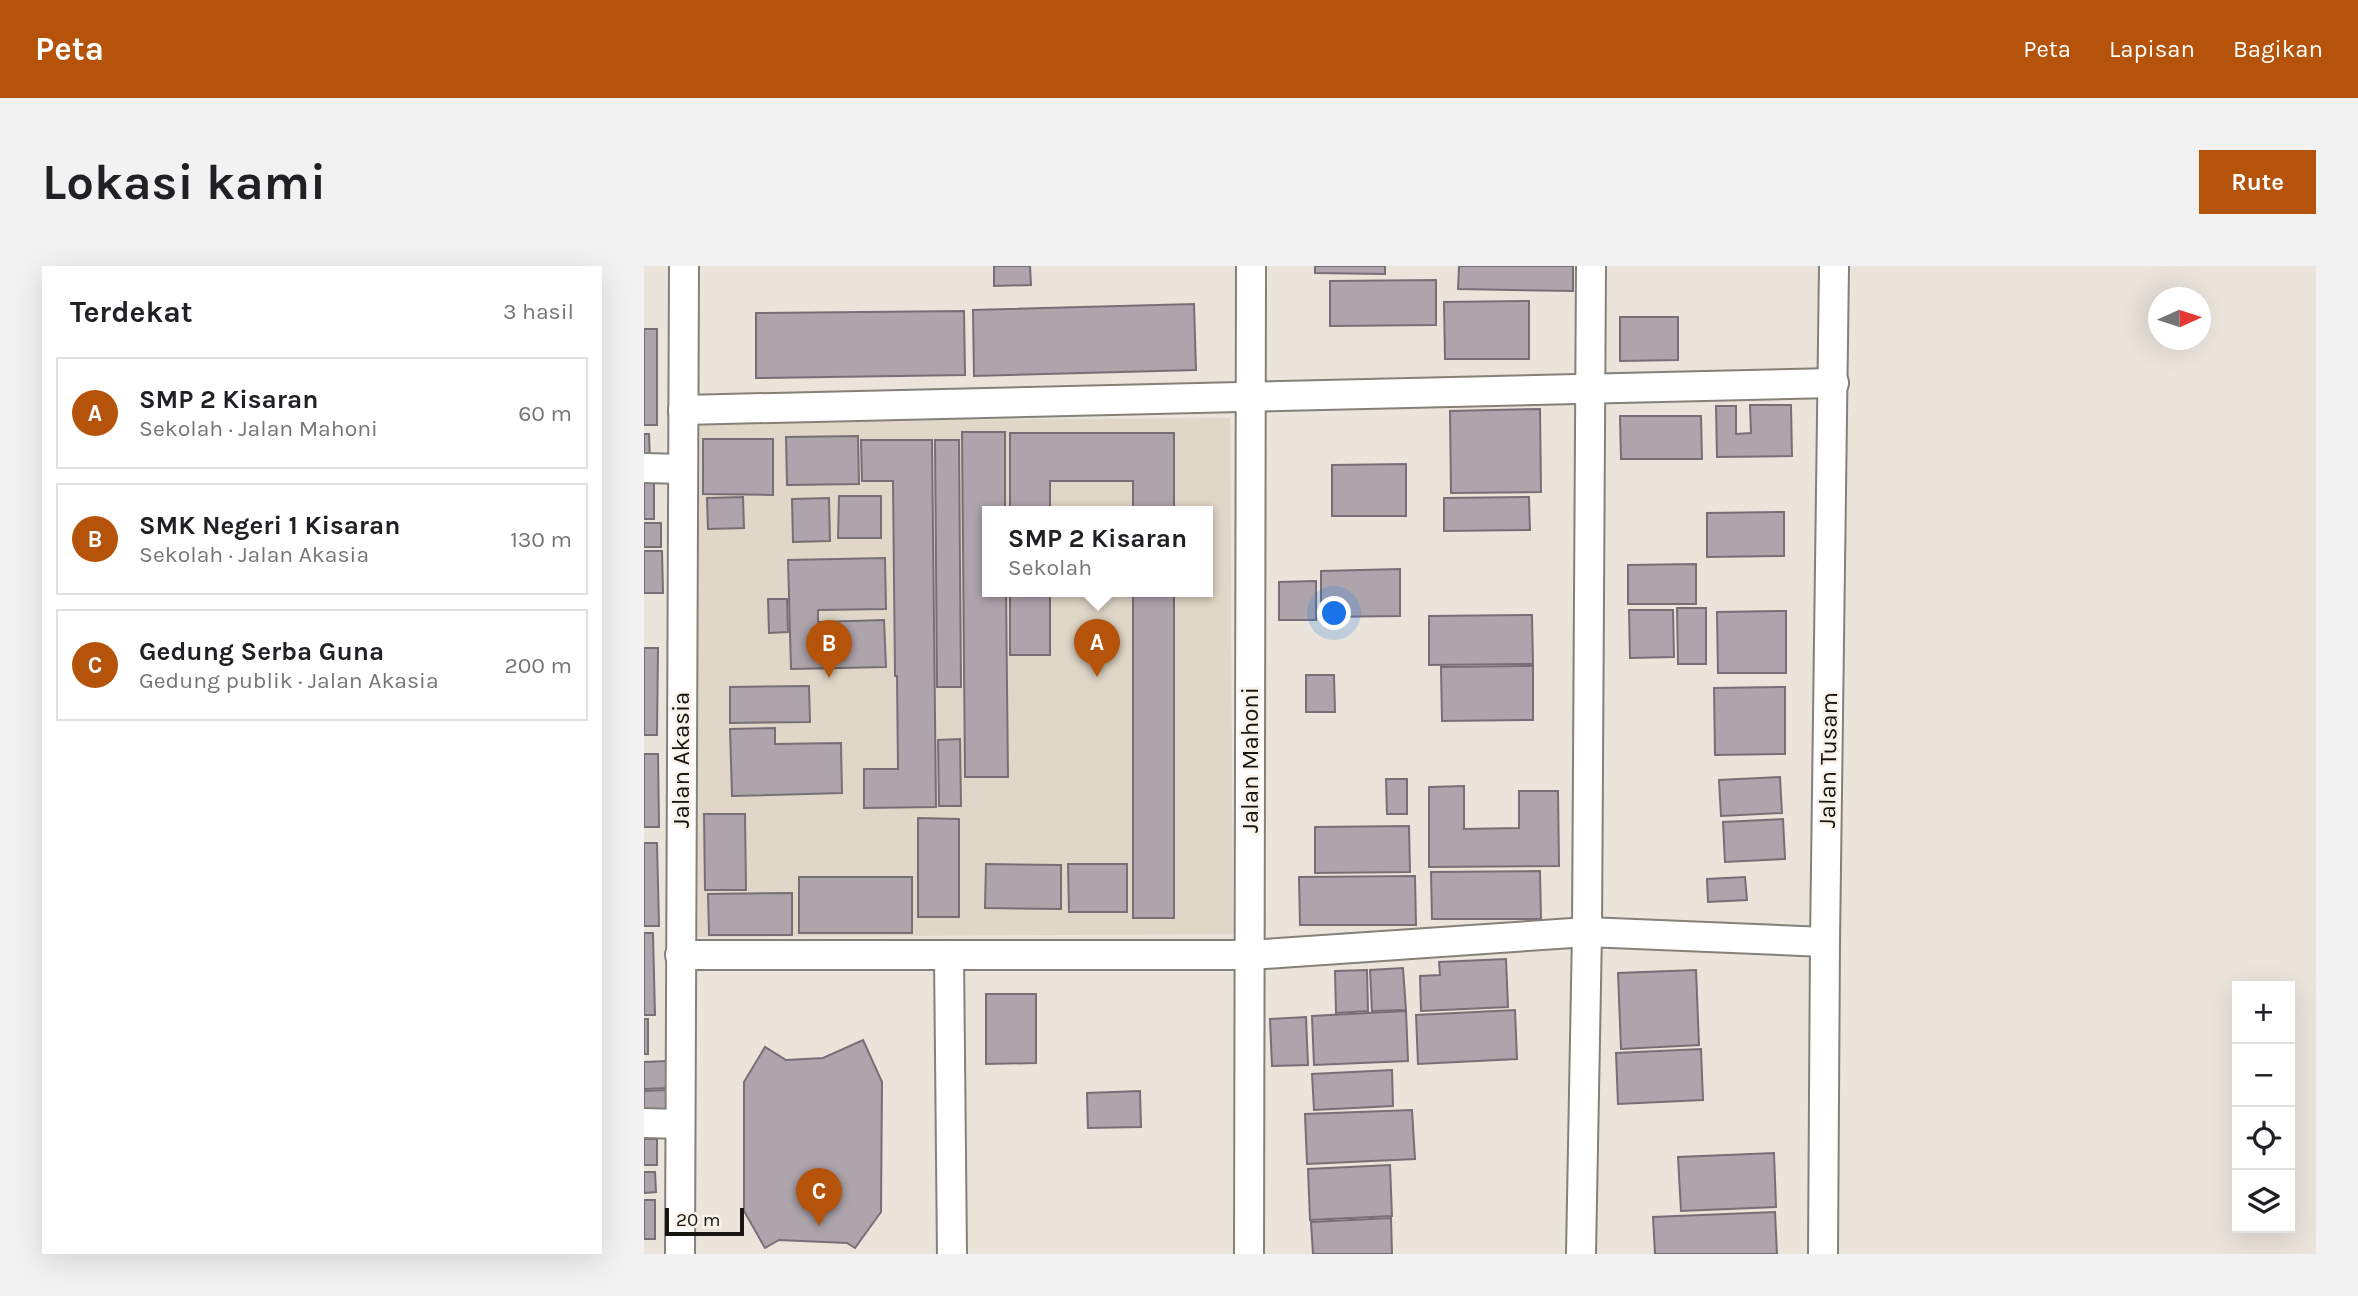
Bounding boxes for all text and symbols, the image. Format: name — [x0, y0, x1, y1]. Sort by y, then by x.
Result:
text: Peta — [35, 30, 104, 68]
text: Peta — [2023, 35, 2071, 63]
text: Lapisan — [2109, 35, 2195, 63]
text: Bagikan — [2233, 35, 2323, 63]
button: Rute — [2199, 150, 2316, 214]
text: Lokasi kami — [42, 154, 326, 211]
north arrow — [2148, 287, 2211, 350]
text: Terdekat — [70, 294, 193, 330]
text: 3 hasil — [503, 298, 574, 325]
text: SMP 2 Kisaran — [139, 384, 318, 415]
text: A — [88, 400, 102, 427]
text: 60 m — [518, 400, 572, 427]
text: Sekolah · Jalan Mahoni — [139, 415, 378, 442]
popup — [982, 506, 1213, 597]
text: SMK Negeri 1 Kisaran — [139, 510, 400, 541]
text: SMP 2 Kisaran — [1008, 523, 1187, 554]
text: B — [88, 526, 102, 553]
text: 130 m — [510, 526, 572, 553]
text: Sekolah · Jalan Akasia — [139, 541, 369, 568]
text: Sekolah — [1008, 554, 1092, 581]
your location — [1317, 596, 1351, 630]
pin: A — [1074, 619, 1120, 677]
pin: B — [806, 620, 852, 678]
text: Gedung Serba Guna — [139, 636, 384, 667]
text: C — [88, 652, 102, 679]
text: 200 m — [504, 652, 572, 679]
text: Gedung publik · Jalan Akasia — [139, 667, 439, 694]
street label: Jalan Mahoni — [1236, 687, 1264, 833]
street label: Jalan Akasia — [667, 692, 695, 828]
street label: Jalan Tusam — [1813, 692, 1843, 828]
map controls — [2232, 981, 2295, 1233]
button: + — [2232, 981, 2295, 1044]
button: − — [2232, 1044, 2295, 1107]
button: locate — [2232, 1107, 2295, 1170]
pin: C — [796, 1168, 842, 1226]
button: layers — [2232, 1170, 2295, 1233]
scale bar — [665, 1205, 744, 1237]
text: 20 m — [676, 1209, 721, 1231]

